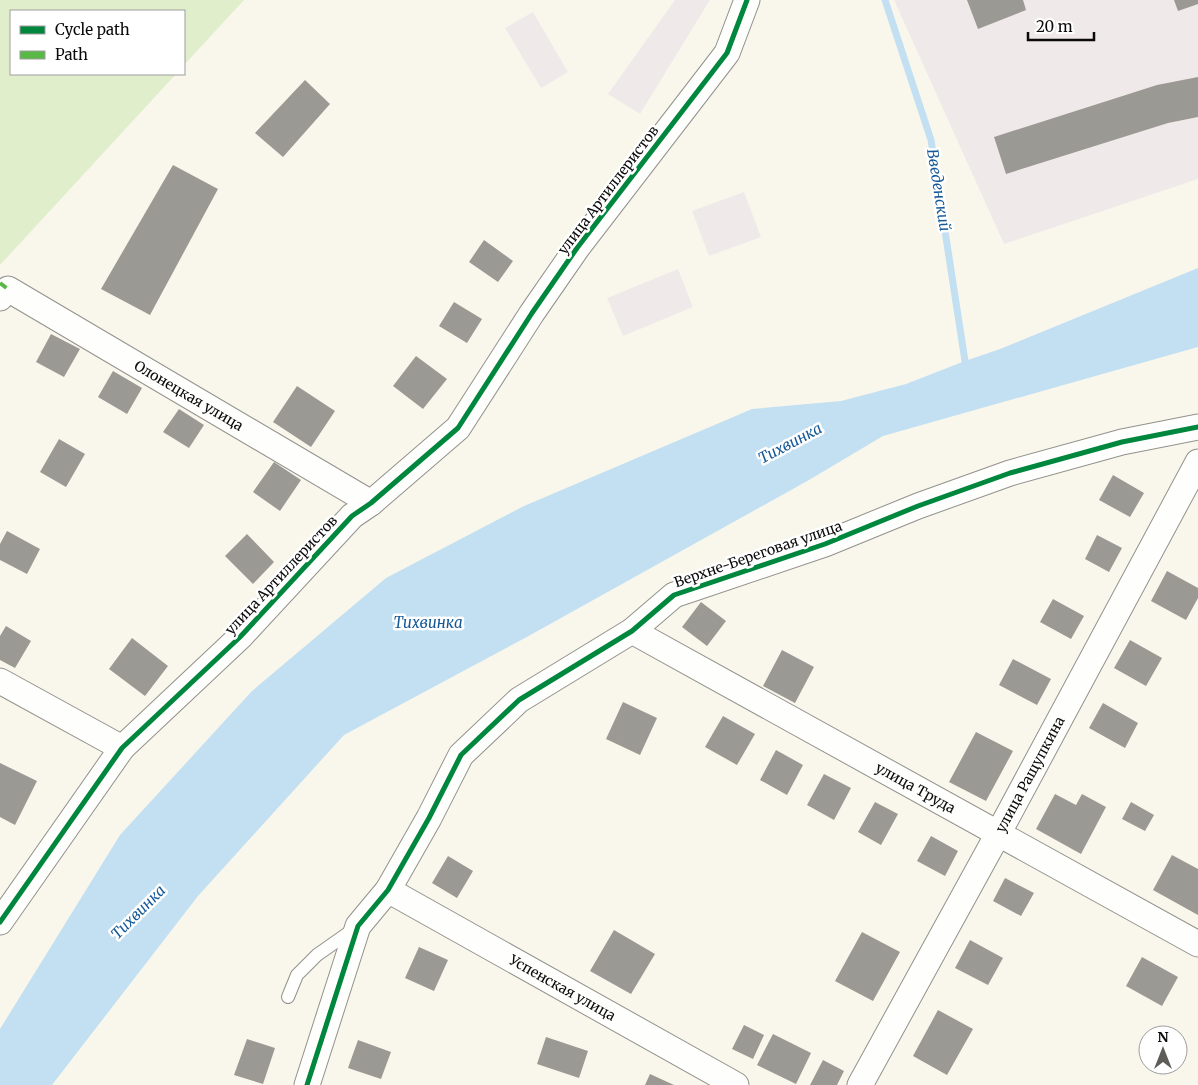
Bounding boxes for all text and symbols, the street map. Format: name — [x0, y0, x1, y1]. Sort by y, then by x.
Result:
legend — [10, 10, 185, 75]
scale bar — [1028, 10, 1094, 42]
text: 20 m — [1036, 17, 1073, 36]
text: Cycle path — [55, 20, 130, 39]
text: Path — [55, 45, 88, 64]
street label: улица Артиллеристов — [554, 122, 662, 258]
water label: Введенский — [923, 147, 955, 233]
street label: Олонецкая улица — [131, 356, 247, 435]
water label: Тихвинка — [755, 418, 825, 468]
street label: улица Артиллеристов — [221, 512, 341, 638]
street label: Верхне-Береговая улица — [672, 517, 845, 591]
water label: Тихвинка — [393, 613, 463, 632]
street label: улица Ращупкина — [991, 713, 1069, 836]
street label: улица Труда — [872, 758, 959, 817]
water label: Тихвинка — [107, 881, 169, 943]
street label: Успенская улица — [505, 950, 619, 1025]
north arrow — [1138, 1025, 1188, 1075]
text: N — [1157, 1028, 1169, 1046]

